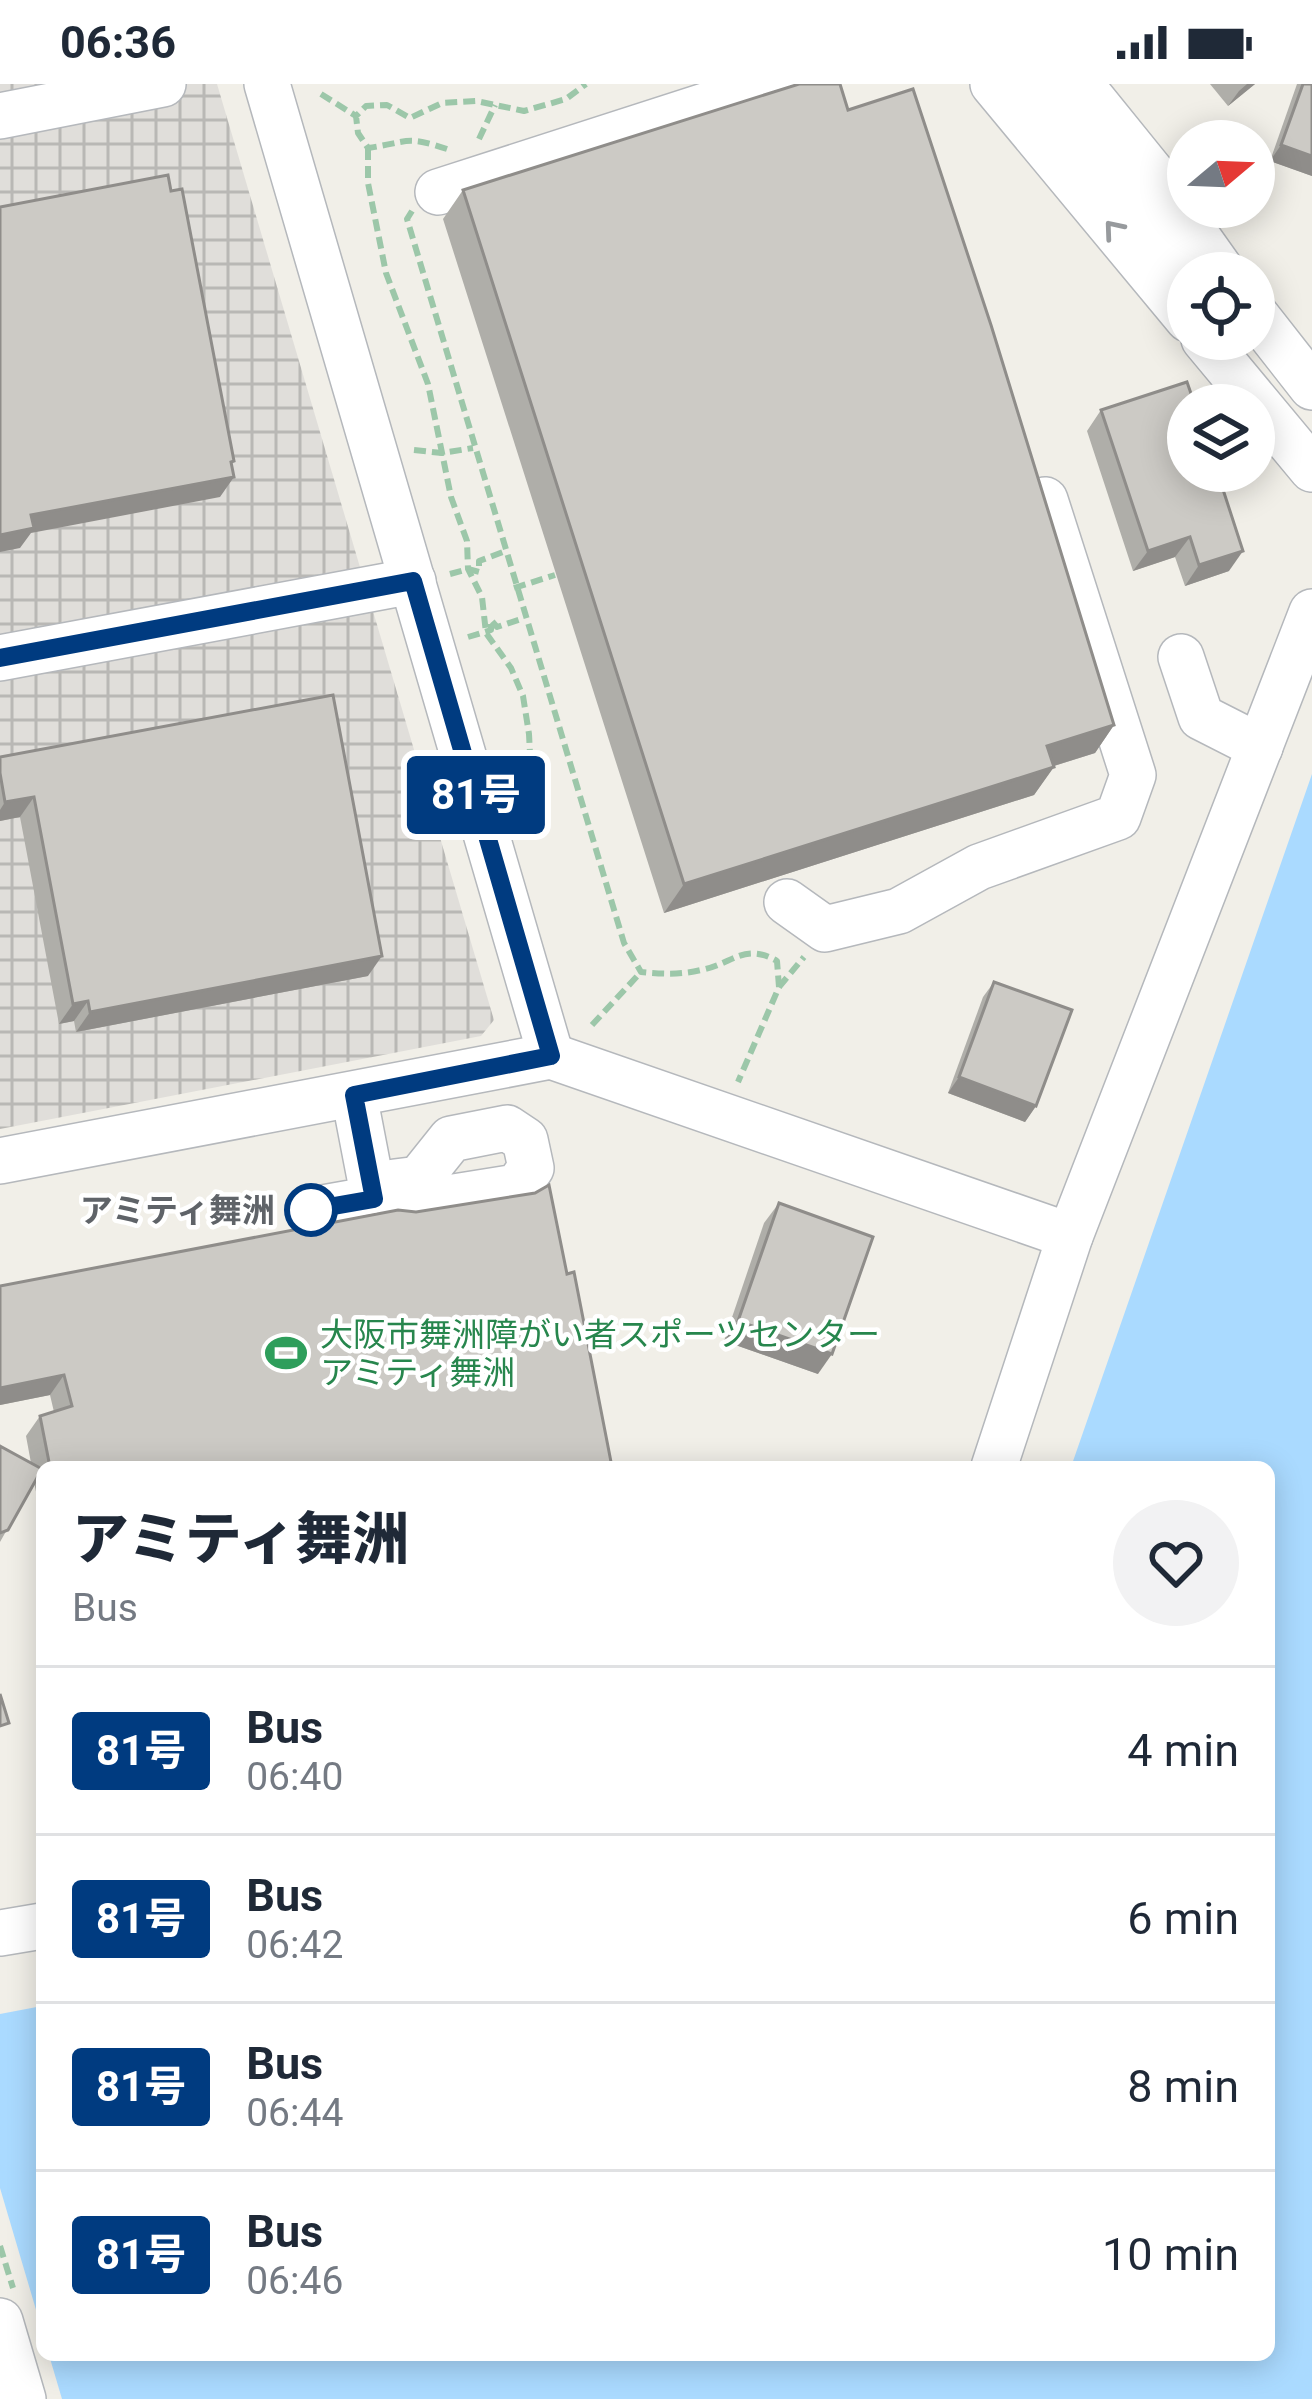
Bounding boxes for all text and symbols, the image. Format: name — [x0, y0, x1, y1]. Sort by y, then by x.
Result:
text: 06:36 — [60, 16, 176, 69]
north arrow — [1167, 120, 1275, 228]
map controls — [1167, 120, 1275, 492]
one-way arrow — [1106, 221, 1128, 243]
button: locate — [1167, 252, 1275, 360]
button: layers — [1167, 384, 1275, 492]
line badge: 81号 — [407, 756, 545, 834]
text: 81号 — [431, 770, 521, 819]
marker: アミティ舞洲 — [286, 1185, 336, 1235]
place label: アミティ舞洲 — [80, 1191, 275, 1230]
place label: 大阪市舞洲障がい者スポーツセンター アミティ舞洲 — [320, 1315, 880, 1392]
sports icon: 大阪市舞洲障がい者スポーツセンター アミティ舞洲 — [263, 1330, 309, 1376]
button: heart — [1113, 1500, 1239, 1626]
text: アミティ舞洲 — [72, 1506, 409, 1573]
text: Bus — [72, 1585, 138, 1631]
text: Bus — [246, 1701, 323, 1754]
text: 4 min — [1127, 1724, 1239, 1777]
text: 81号 — [96, 1726, 186, 1775]
text: 06:40 — [246, 1754, 343, 1800]
text: Bus — [246, 1869, 323, 1922]
text: 6 min — [1127, 1892, 1239, 1945]
text: 81号 — [96, 1894, 186, 1943]
text: 06:42 — [246, 1922, 343, 1968]
text: Bus — [246, 2037, 323, 2090]
text: 8 min — [1127, 2060, 1239, 2113]
text: 81号 — [96, 2062, 186, 2111]
text: 06:44 — [246, 2090, 343, 2136]
text: Bus — [246, 2205, 323, 2258]
text: 10 min — [1102, 2228, 1239, 2281]
text: 81号 — [96, 2230, 186, 2279]
text: 06:46 — [246, 2258, 343, 2304]

